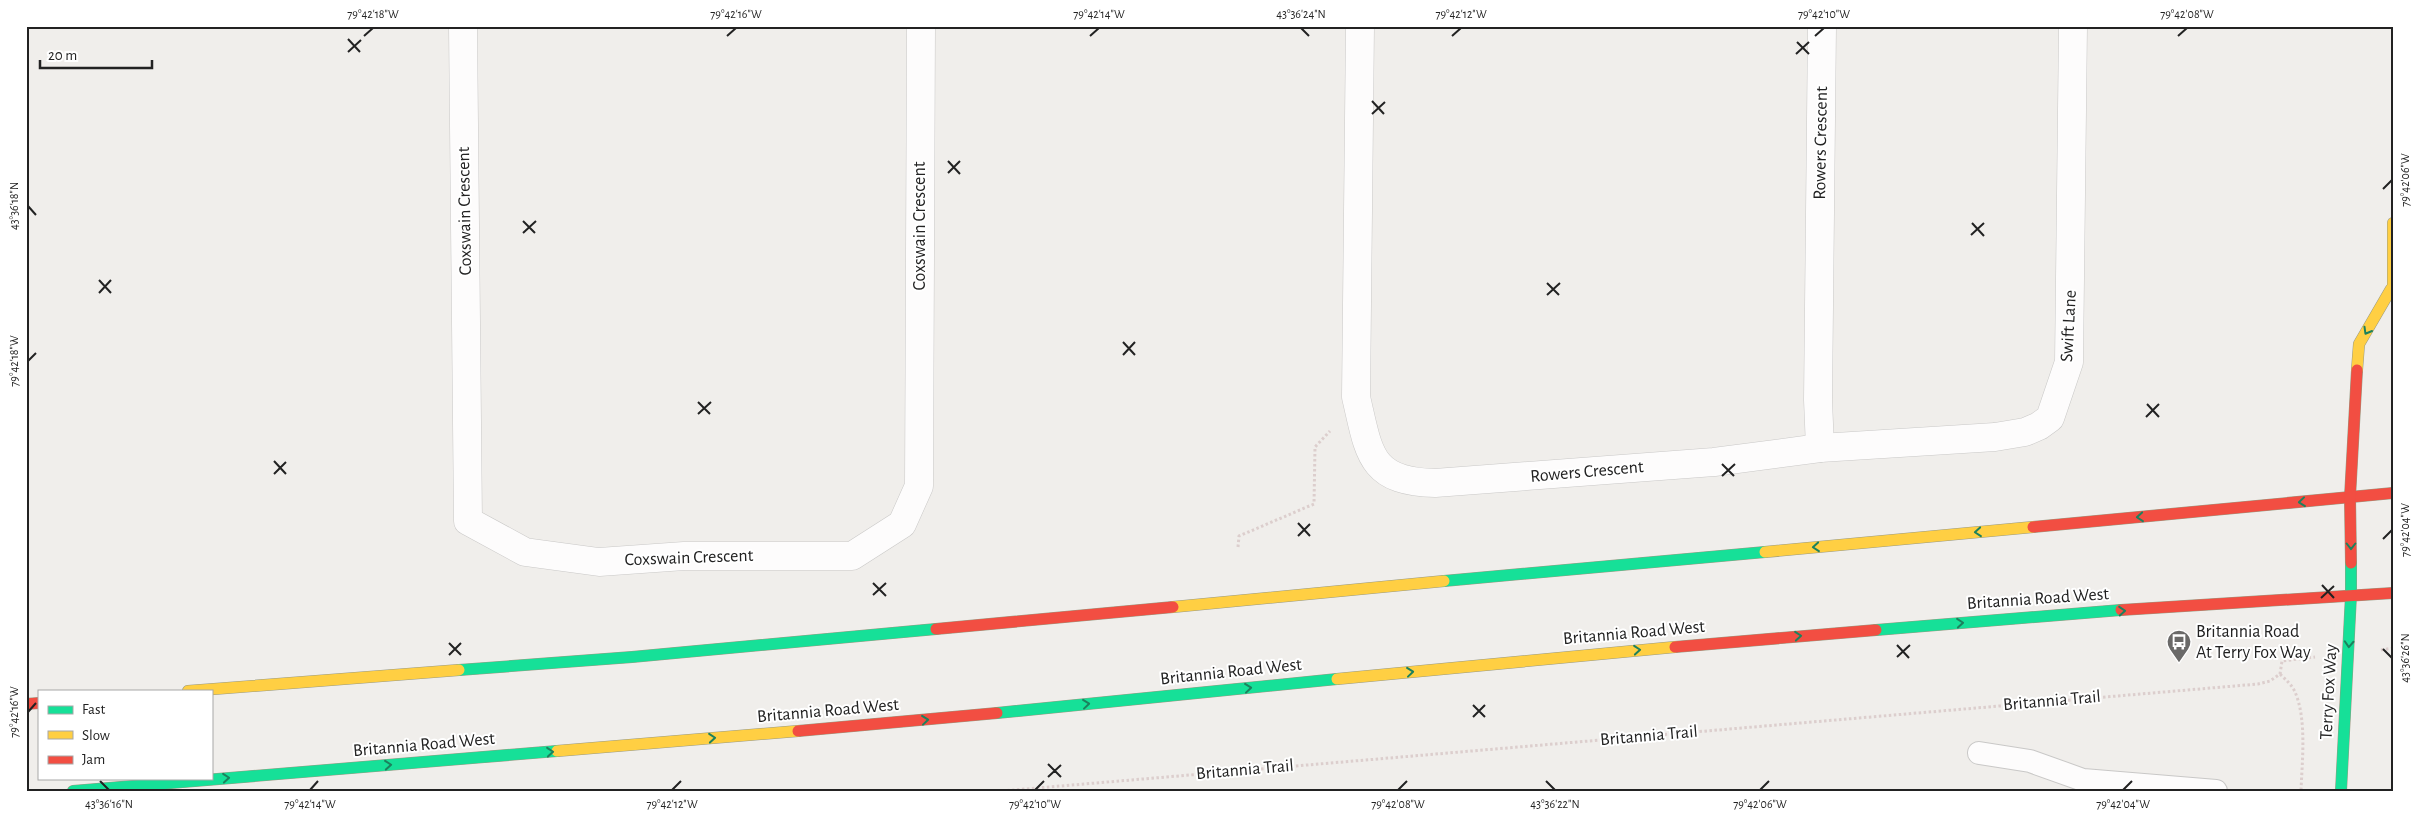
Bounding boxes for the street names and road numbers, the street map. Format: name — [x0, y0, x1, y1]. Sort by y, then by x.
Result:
street label: Rowers Crescent — [1811, 86, 1831, 200]
street label: Coxswain Crescent — [455, 146, 475, 276]
street label: Coxswain Crescent — [911, 161, 929, 290]
street label: Swift Lane — [2058, 290, 2080, 362]
street label: Rowers Crescent — [1530, 458, 1645, 486]
street label: Coxswain Crescent — [624, 547, 754, 569]
street label: Britannia Road West — [1966, 585, 2110, 613]
street label: Britannia Road West — [1562, 618, 1706, 648]
street label: Terry Fox Way — [2318, 643, 2341, 740]
street label: Britannia Road West — [1159, 656, 1303, 688]
street label: Britannia Trail — [2002, 688, 2102, 714]
street label: Britannia Road West — [756, 696, 900, 726]
street label: Britannia Trail — [1599, 723, 1699, 749]
street label: Britannia Road West — [352, 730, 496, 760]
street label: Britannia Trail — [1195, 757, 1295, 783]

